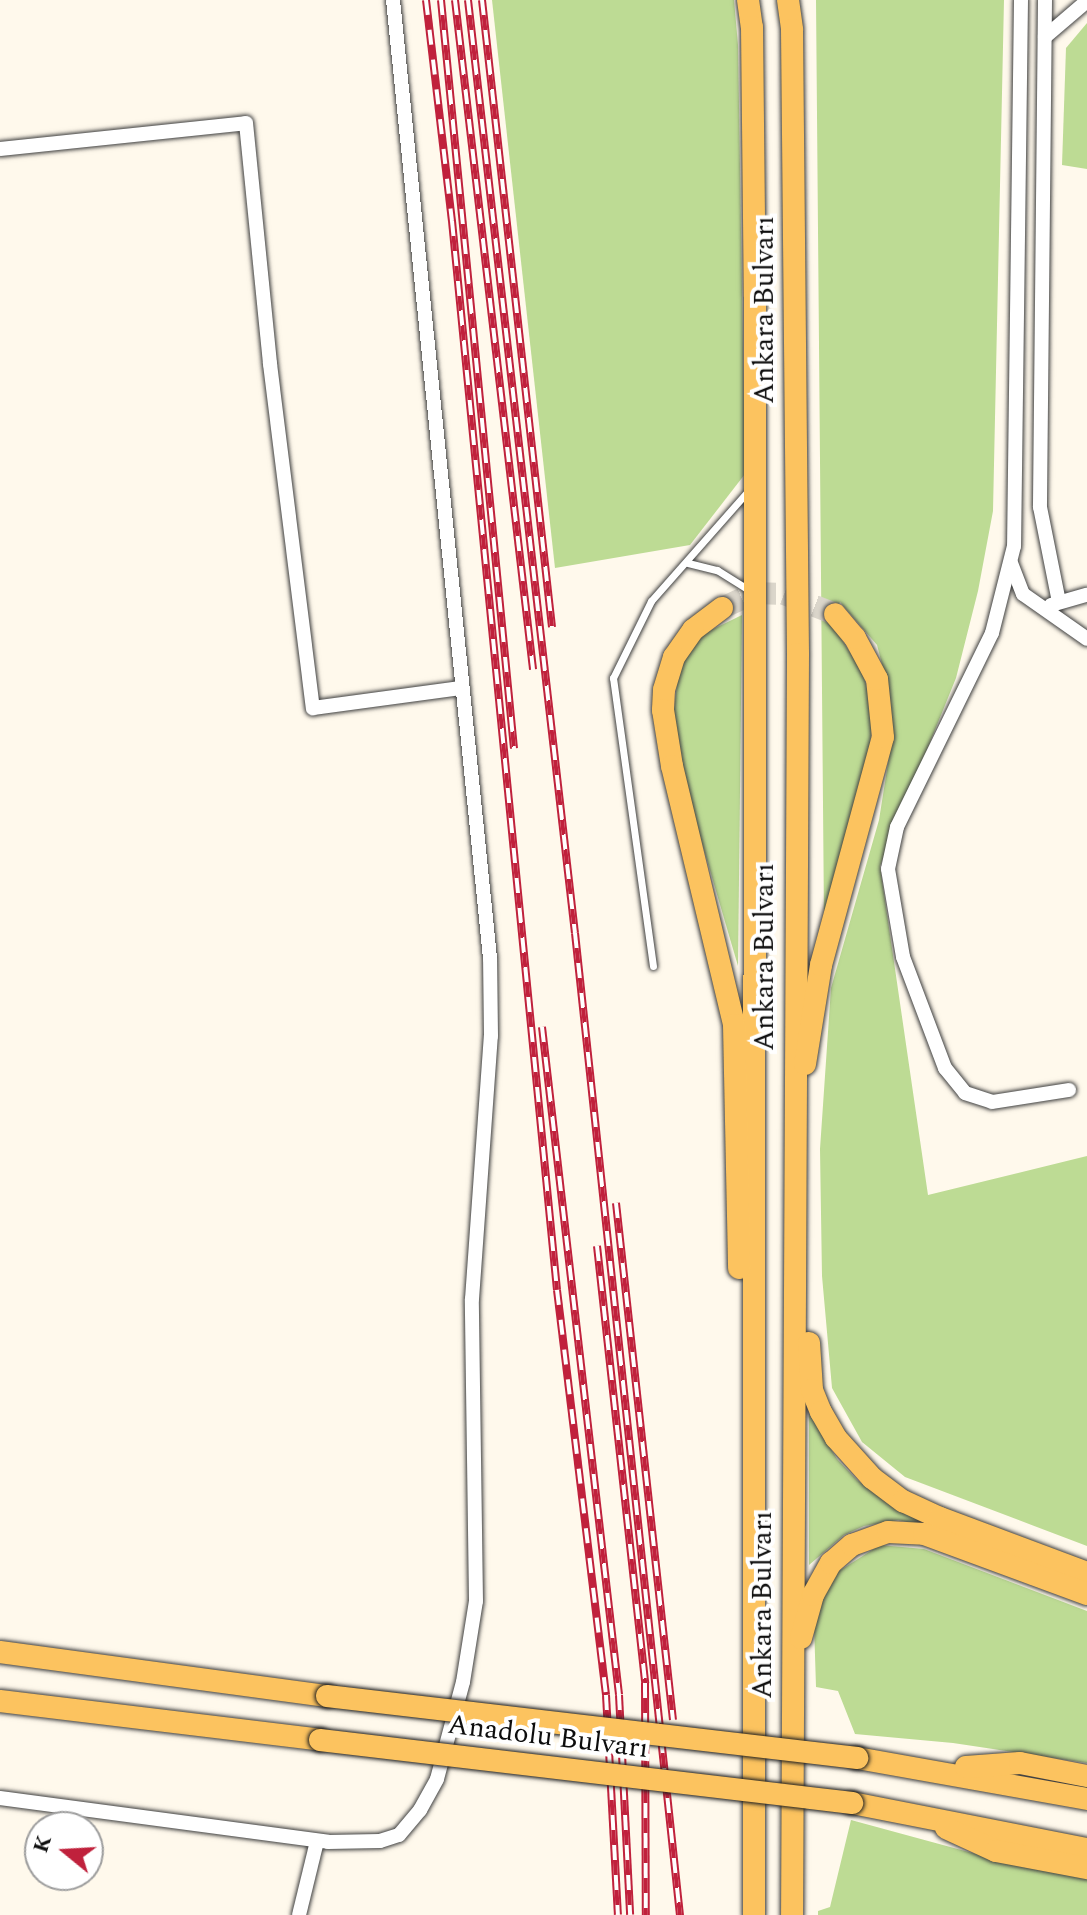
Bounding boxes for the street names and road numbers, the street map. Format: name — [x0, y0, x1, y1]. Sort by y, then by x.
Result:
street label: Ankara Bulvarı — [748, 216, 782, 404]
street label: Ankara Bulvarı — [748, 863, 782, 1051]
street label: Ankara Bulvarı — [746, 1511, 780, 1699]
street label: Anadolu Bulvarı — [446, 1708, 650, 1766]

